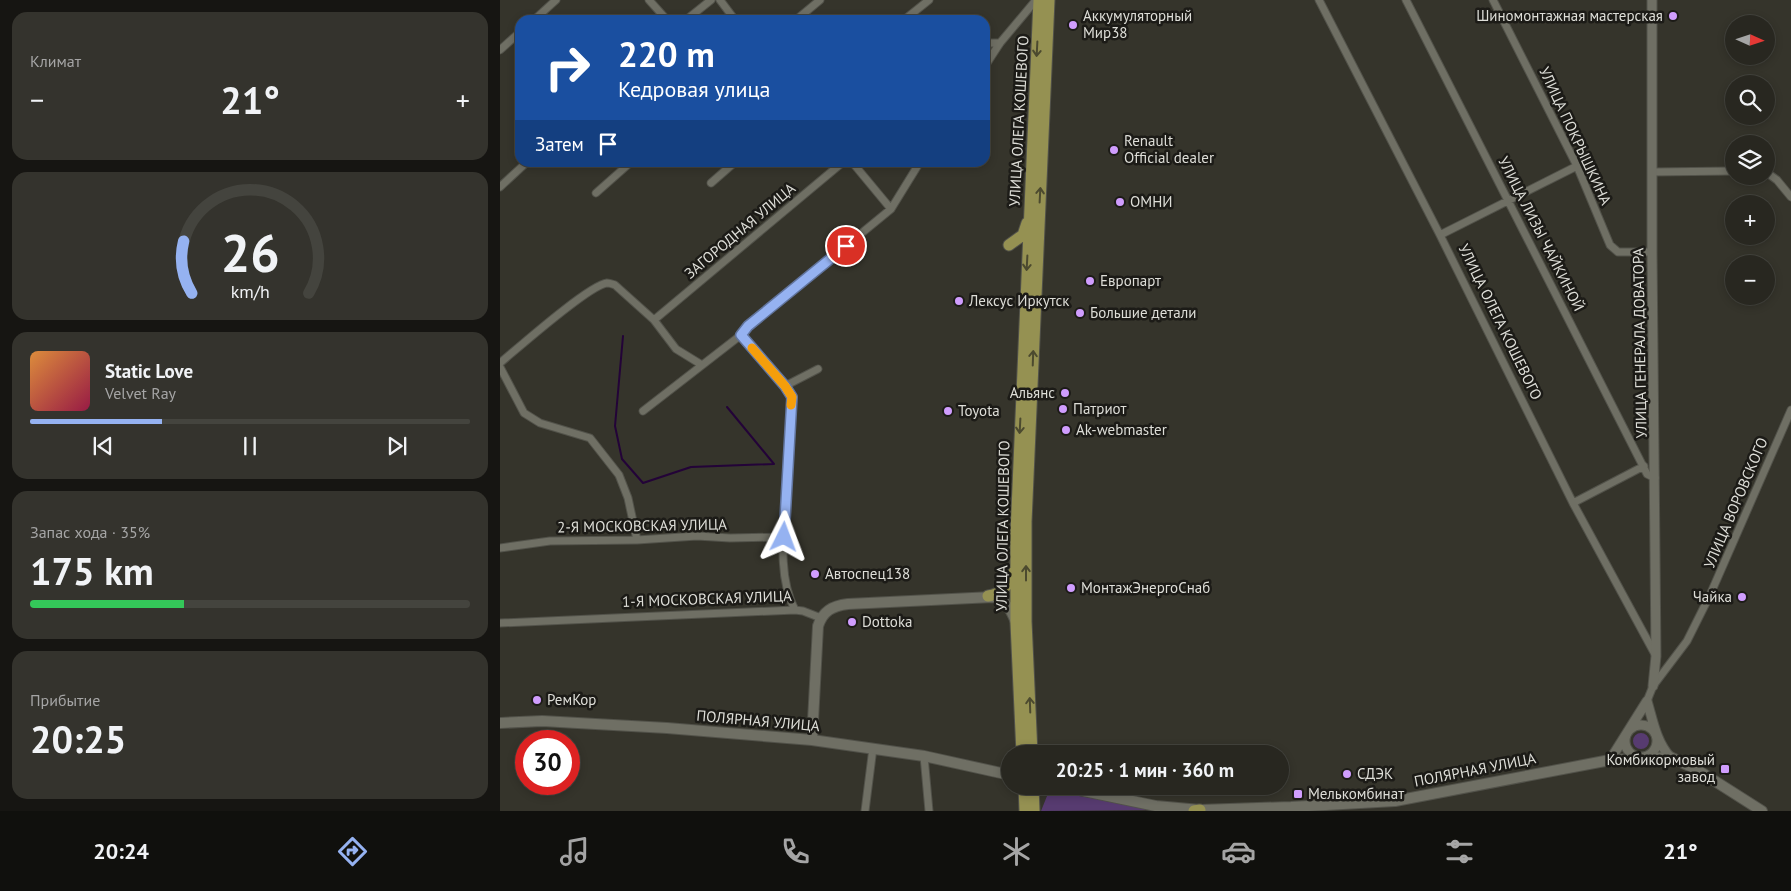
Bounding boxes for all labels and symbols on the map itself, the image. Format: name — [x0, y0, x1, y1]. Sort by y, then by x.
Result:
place label: Аккумуляторный Мир38 — [1083, 6, 1192, 42]
place label: Шиномонтажная мастерская — [1476, 6, 1663, 25]
marker: Шиномонтажная мастерская — [1667, 10, 1679, 22]
north arrow — [1725, 15, 1775, 65]
marker: Аккумуляторный Мир38 — [1067, 19, 1079, 31]
street label: УЛИЦА ОЛЕГА КОШЕВОГО — [1005, 35, 1032, 207]
one-way arrow — [1033, 40, 1042, 56]
street label: УЛИЦА ПОКРЫШКИНА — [1535, 64, 1616, 208]
place label: Renault Official dealer — [1124, 131, 1214, 167]
marker: Renault Official dealer — [1108, 144, 1120, 156]
street label: УЛИЦА ЛИЗЫ ЧАЙКИНОЙ — [1494, 153, 1589, 314]
street label: ЗАГОРОДНАЯ УЛИЦА — [680, 179, 799, 282]
one-way arrow — [1036, 188, 1045, 204]
place label: ОМНИ — [1130, 192, 1172, 211]
marker: ОМНИ — [1114, 196, 1126, 208]
pin — [825, 225, 867, 267]
street label: УЛИЦА ОЛЕГА КОШЕВОГО — [1454, 241, 1546, 403]
street label: УЛИЦА ГЕНЕРАЛА ДОВАТОРА — [1628, 247, 1651, 438]
one-way arrow — [1023, 255, 1032, 271]
place label: Европарт — [1100, 271, 1161, 290]
marker: Европарт — [1084, 275, 1096, 287]
place label: Лексус Иркутск — [968, 291, 1070, 310]
marker: Лексус Иркутск — [953, 295, 965, 307]
place label: Большие детали — [1090, 303, 1196, 322]
marker: Большие детали — [1074, 307, 1086, 319]
one-way arrow — [1028, 350, 1038, 366]
place label: Альянс — [1010, 383, 1055, 402]
marker: Альянс — [1059, 387, 1071, 399]
place label: Патриот — [1073, 399, 1126, 418]
place label: Toyota — [958, 401, 1000, 420]
marker: Патриот — [1057, 403, 1069, 415]
marker: Toyota — [942, 405, 954, 417]
one-way arrow — [1015, 418, 1024, 434]
place label: Ak-webmaster — [1076, 420, 1167, 439]
marker: Ak-webmaster — [1060, 424, 1072, 436]
street label: УЛИЦА ВОРОВСКОГО — [1699, 435, 1772, 571]
street label: УЛИЦА ОЛЕГА КОШЕВОГО — [992, 440, 1013, 612]
position arrow — [757, 510, 809, 562]
street label: 2-Я МОСКОВСКАЯ УЛИЦА — [557, 515, 727, 536]
place label: Автоспец138 — [825, 564, 910, 583]
one-way arrow — [1021, 565, 1031, 581]
marker: Автоспец138 — [809, 568, 821, 580]
place label: МонтажЭнергоСнаб — [1081, 578, 1210, 597]
marker: МонтажЭнергоСнаб — [1065, 582, 1077, 594]
street label: 1-Я МОСКОВСКАЯ УЛИЦА — [622, 586, 792, 611]
place label: Чайка — [1693, 587, 1732, 606]
marker: Чайка — [1736, 591, 1748, 603]
place label: Dottoka — [862, 612, 913, 631]
marker: Dottoka — [846, 616, 858, 628]
place label: РемКор — [547, 690, 596, 709]
marker: РемКор — [531, 694, 543, 706]
one-way arrow — [1025, 697, 1034, 713]
street label: ПОЛЯРНАЯ УЛИЦА — [696, 706, 821, 735]
speed limit sign: 30 — [515, 730, 580, 795]
street label: ПОЛЯРНАЯ УЛИЦА — [1412, 748, 1538, 791]
place label: Комбикормовый завод — [1606, 750, 1715, 786]
marker: Комбикормовый завод — [1719, 763, 1731, 775]
place label: СДЭК — [1357, 764, 1393, 783]
marker: СДЭК — [1341, 768, 1353, 780]
place label: Мелькомбинат — [1308, 784, 1404, 803]
marker: Мелькомбинат — [1292, 788, 1304, 800]

